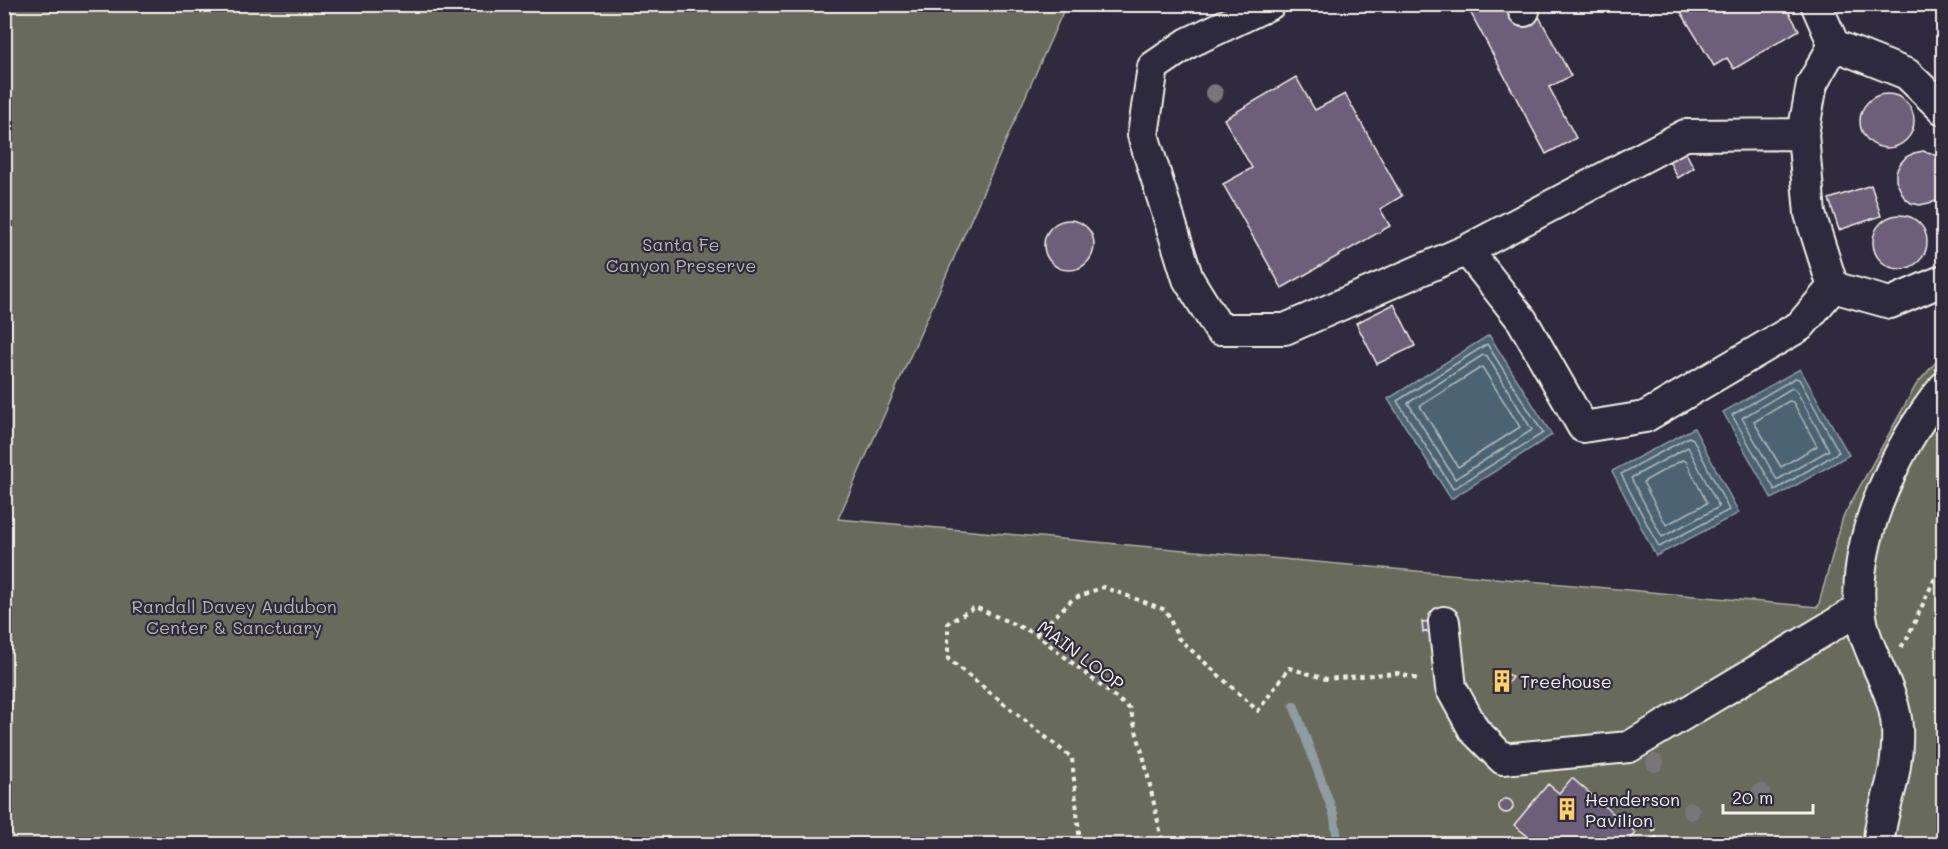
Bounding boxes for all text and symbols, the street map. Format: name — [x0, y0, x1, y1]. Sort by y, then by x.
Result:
park label: Santa Fe Canyon Preserve — [606, 232, 756, 277]
park label: Randall Davey Audubon Center & Sanctuary — [131, 594, 337, 639]
street label: MAIN LOOP — [1033, 615, 1129, 695]
building icon: Treehouse — [1489, 668, 1515, 694]
place label: Treehouse — [1520, 669, 1612, 693]
scale bar — [1723, 777, 1813, 815]
text: 20 m — [1732, 785, 1773, 809]
place label: Henderson Pavilion — [1585, 787, 1680, 832]
building icon: Henderson Pavilion — [1554, 796, 1580, 822]

